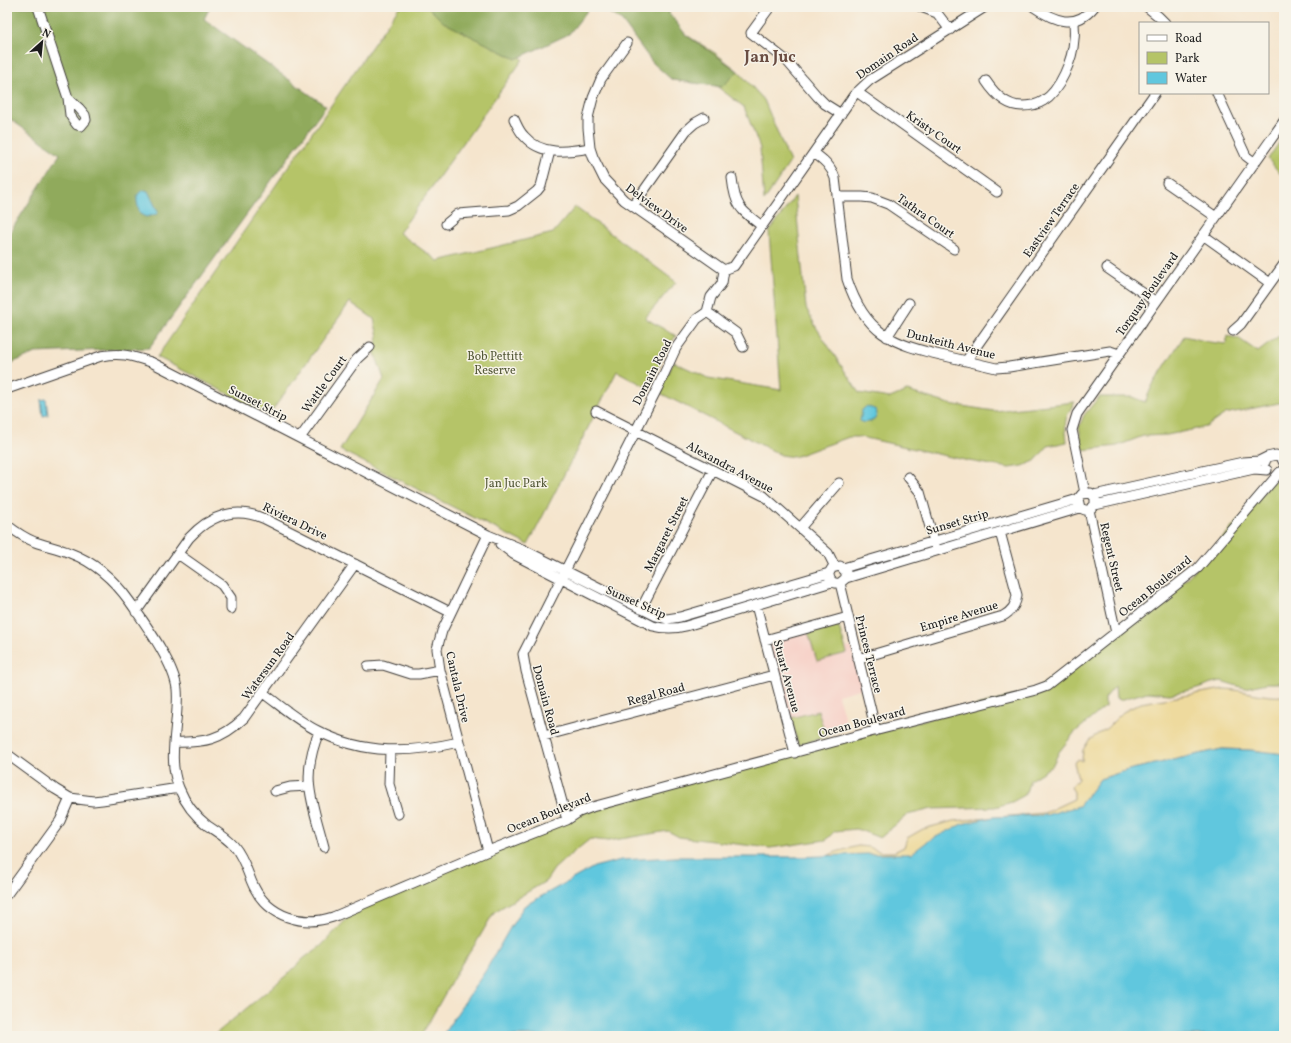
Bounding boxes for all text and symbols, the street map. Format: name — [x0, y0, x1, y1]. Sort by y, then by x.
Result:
north arrow — [22, 22, 62, 62]
legend — [1139, 22, 1269, 94]
text: N — [39, 26, 53, 43]
street label: Domain Road — [853, 30, 922, 84]
text: Road — [1175, 31, 1202, 47]
district label: Jan Juc — [743, 47, 796, 69]
text: Park — [1175, 51, 1200, 67]
text: Water — [1175, 71, 1207, 87]
street label: Kristy Court — [902, 108, 965, 158]
street label: Eastview Terrace — [1020, 180, 1084, 261]
street label: Delview Drive — [622, 181, 691, 237]
street label: Tathra Court — [893, 191, 957, 243]
street label: Torquay Boulevard — [1113, 249, 1183, 340]
street label: Dunkeith Avenue — [904, 326, 997, 364]
street label: Domain Road — [629, 337, 676, 408]
park label: Bob Pettitt Reserve — [467, 349, 523, 379]
street label: Wattle Court — [299, 353, 351, 416]
street label: Sunset Strip — [225, 382, 290, 426]
street label: Alexandra Avenue — [683, 438, 776, 498]
park label: Jan Juc Park — [485, 476, 548, 492]
street label: Margaret Street — [641, 494, 693, 575]
street label: Riviera Drive — [260, 499, 330, 545]
street label: Sunset Strip — [924, 506, 991, 540]
street label: Regent Street — [1095, 521, 1127, 593]
street label: Ocean Boulevard — [1116, 552, 1196, 621]
street label: Sunset Strip — [603, 583, 668, 623]
street label: Empire Avenue — [918, 597, 1001, 636]
street label: Princes Terrace — [851, 614, 886, 695]
street label: Watersun Road — [239, 629, 299, 704]
street label: Stuart Avenue — [769, 638, 803, 715]
street label: Cantala Drive — [441, 650, 473, 725]
street label: Domain Road — [528, 663, 562, 737]
street label: Regal Road — [626, 680, 687, 710]
street label: Ocean Boulevard — [817, 704, 908, 742]
street label: Ocean Boulevard — [505, 790, 594, 838]

